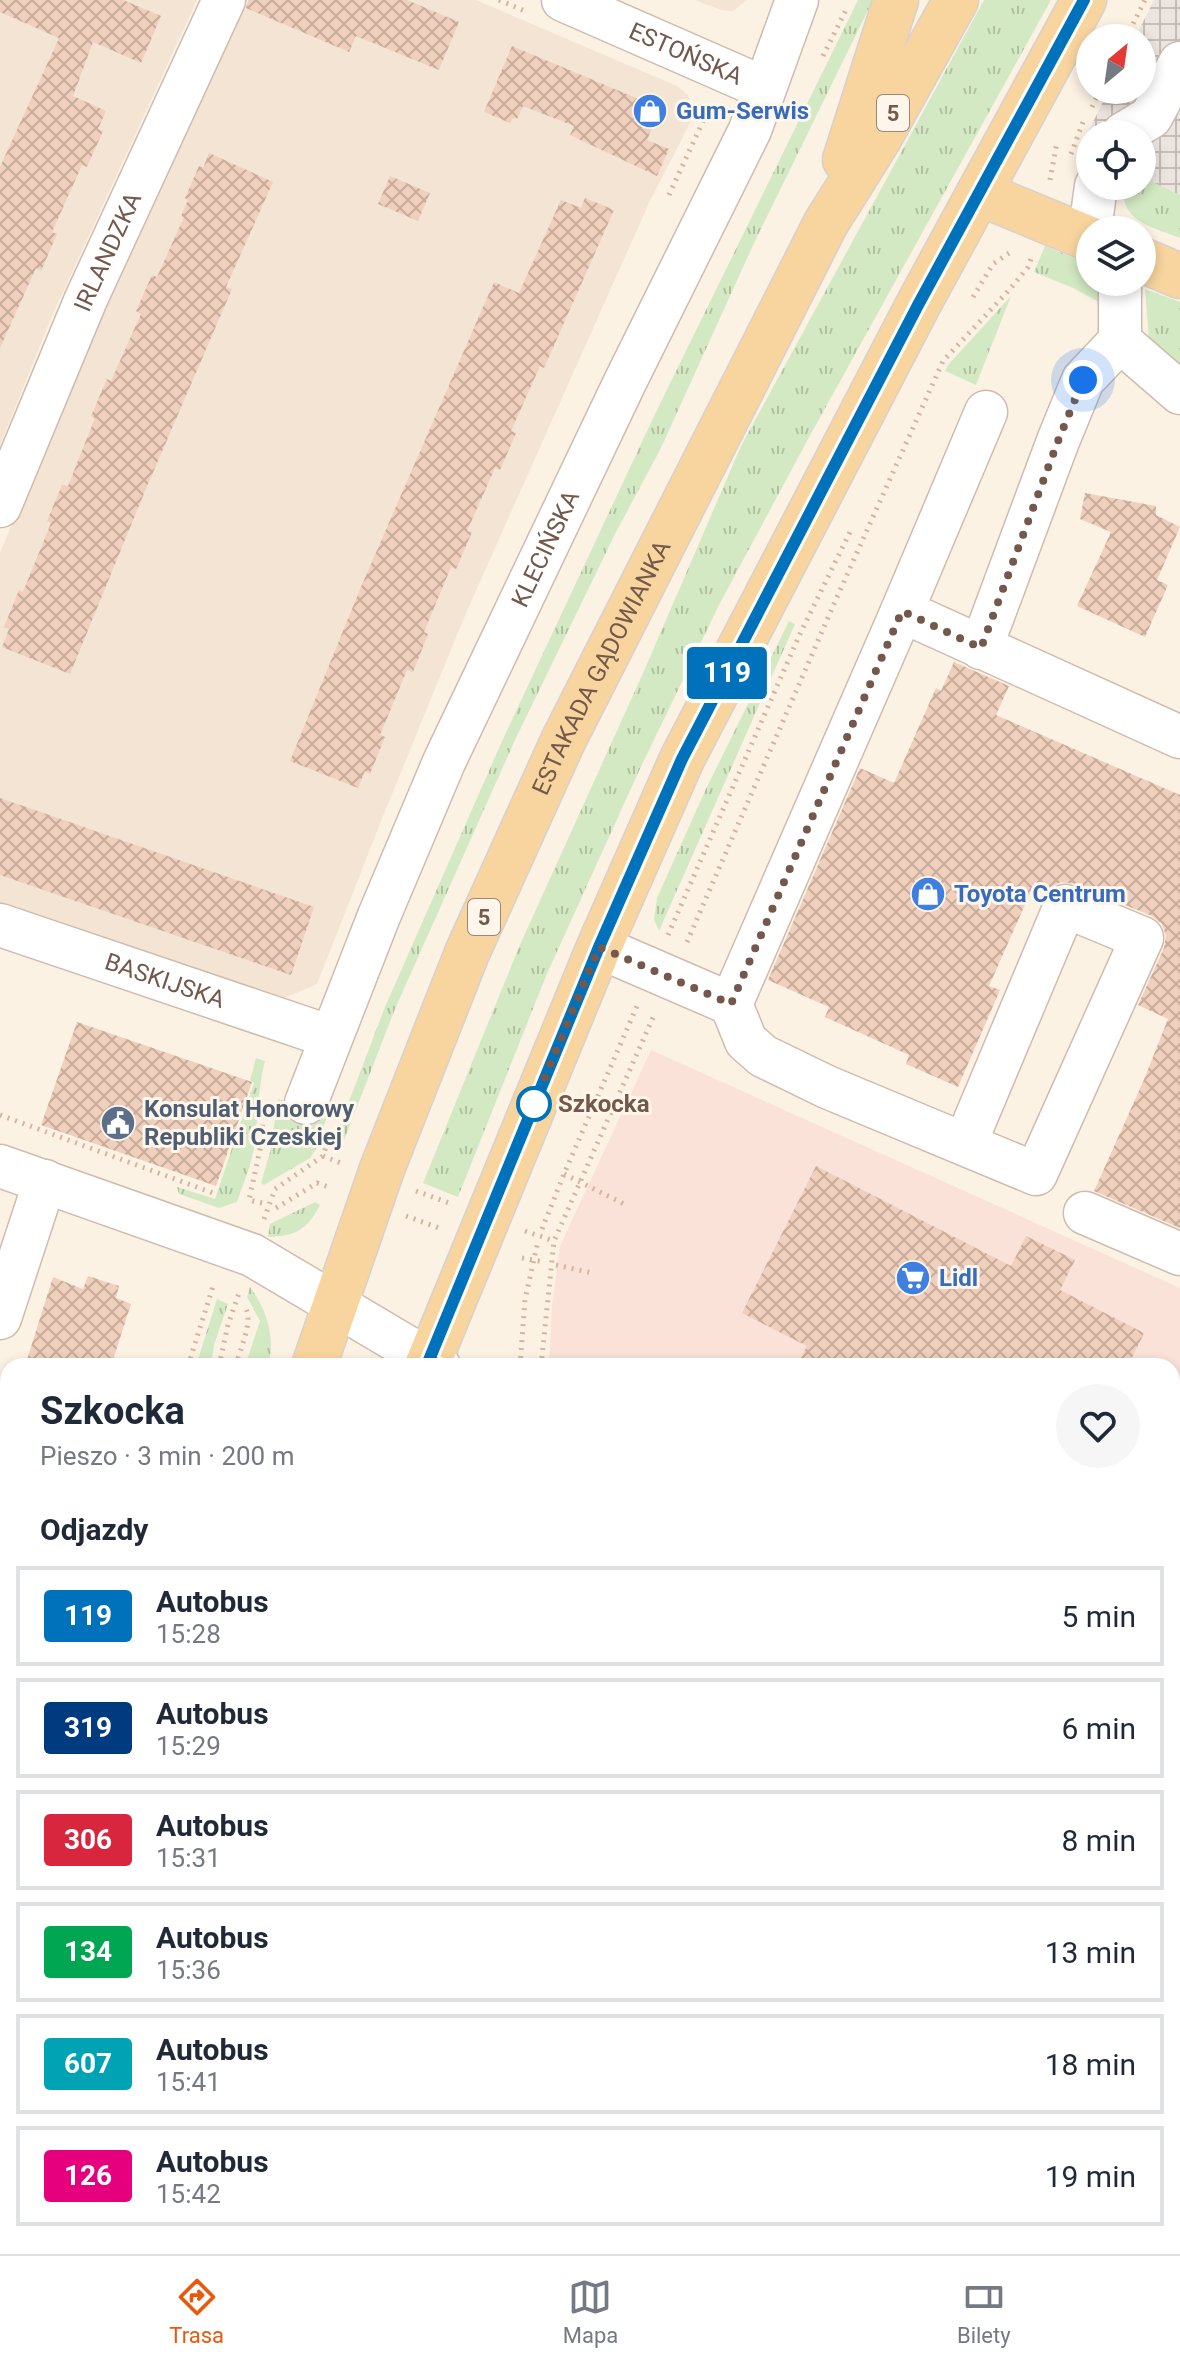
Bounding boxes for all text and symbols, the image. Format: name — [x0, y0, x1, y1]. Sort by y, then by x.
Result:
street label: ESTOŃSKA — [625, 17, 747, 91]
north arrow — [1076, 24, 1156, 104]
map controls — [1076, 24, 1156, 296]
shop icon: Gum-Serwis — [631, 92, 669, 130]
road number: 5 — [877, 95, 909, 131]
place label: Gum-Serwis — [676, 97, 809, 125]
button: locate — [1076, 120, 1156, 200]
street label: IRLANDZKA — [68, 188, 147, 316]
button: layers — [1076, 216, 1156, 296]
your location — [1063, 360, 1103, 400]
street label: KLECIŃSKA — [506, 486, 585, 612]
street label: ESTAKADA GĄDOWIANKA — [527, 535, 677, 799]
line badge: 119 — [681, 647, 773, 699]
text: 119 — [703, 656, 751, 689]
shop icon: Toyota Centrum — [909, 875, 947, 913]
place label: Toyota Centrum — [954, 880, 1126, 908]
road number: 5 — [468, 899, 500, 935]
street label: BASKIJSKA — [101, 948, 229, 1014]
marker: Szkocka — [517, 1087, 551, 1121]
place label: Szkocka — [558, 1090, 650, 1118]
place label: Konsulat Honorowy Republiki Czeskiej — [144, 1095, 355, 1151]
public building icon: Konsulat Honorowy Republiki Czeskiej — [99, 1104, 137, 1142]
supermarket icon: Lidl — [894, 1259, 932, 1297]
place label: Lidl — [939, 1264, 978, 1292]
button: heart — [1056, 1384, 1140, 1468]
text: Szkocka — [40, 1389, 185, 1433]
text: Pieszo · 3 min · 200 m — [40, 1441, 294, 1471]
text: Odjazdy — [40, 1512, 148, 1547]
text: Autobus — [156, 1584, 269, 1619]
text: 119 — [64, 1599, 112, 1632]
text: 5 min — [1062, 1599, 1136, 1634]
text: 15:28 — [156, 1619, 221, 1649]
text: Autobus — [156, 1696, 269, 1731]
text: 319 — [64, 1711, 112, 1744]
text: 6 min — [1062, 1711, 1136, 1746]
text: 15:29 — [156, 1731, 221, 1761]
text: Autobus — [156, 1808, 269, 1843]
text: 306 — [64, 1823, 112, 1856]
text: 8 min — [1062, 1823, 1136, 1858]
text: 15:31 — [156, 1843, 221, 1873]
text: Autobus — [156, 1920, 269, 1955]
text: 134 — [64, 1935, 112, 1968]
text: 13 min — [1045, 1935, 1136, 1970]
text: 15:36 — [156, 1955, 221, 1985]
text: Autobus — [156, 2032, 269, 2067]
text: 607 — [64, 2047, 112, 2080]
text: 18 min — [1045, 2047, 1136, 2082]
text: 15:41 — [156, 2067, 221, 2097]
text: Autobus — [156, 2144, 269, 2179]
text: 126 — [64, 2159, 112, 2192]
text: 19 min — [1045, 2159, 1136, 2194]
text: 15:42 — [156, 2179, 221, 2209]
tab: Trasa — [169, 2275, 224, 2348]
tab: Mapa — [563, 2275, 618, 2348]
tab: Bilety — [957, 2275, 1011, 2348]

